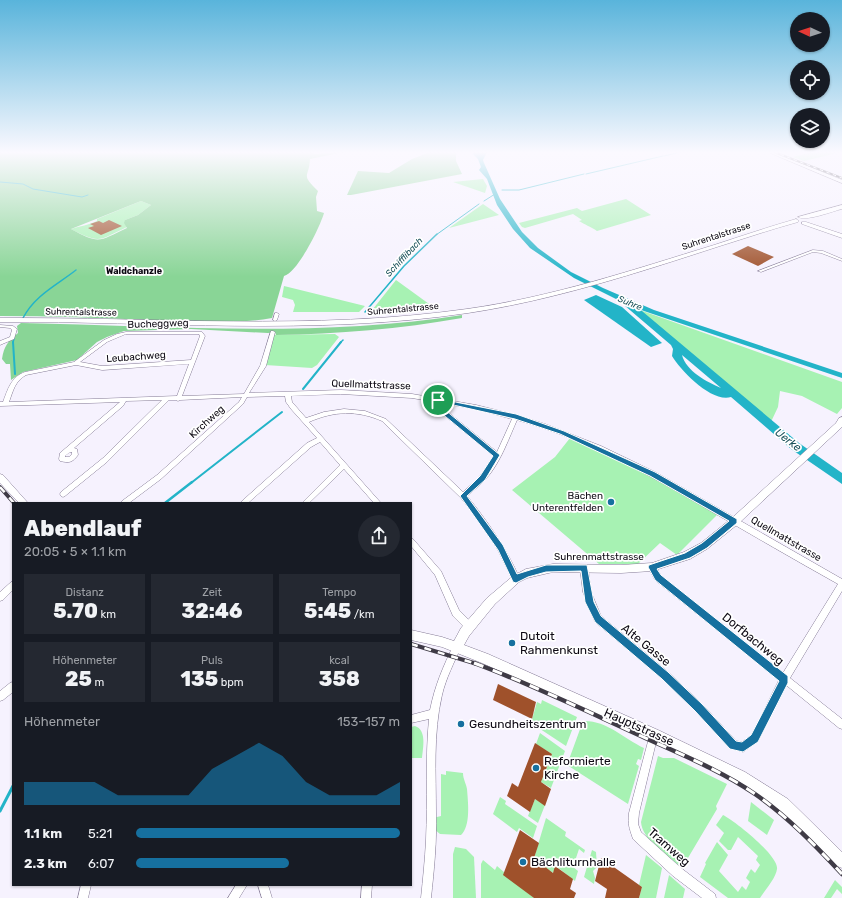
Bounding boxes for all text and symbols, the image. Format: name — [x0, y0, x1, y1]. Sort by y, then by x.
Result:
north arrow — [790, 12, 830, 52]
map controls — [790, 12, 830, 148]
button: locate — [790, 60, 830, 100]
button: layers — [790, 108, 830, 148]
street label: Suhrentalstrasse — [680, 220, 752, 252]
water label: Schifflibach — [383, 235, 425, 279]
district label: Waldchanzle — [106, 266, 163, 276]
water label: Suhre — [617, 294, 643, 312]
street label: Suhrentalstrasse — [367, 301, 439, 317]
street label: Suhrentalstrasse — [45, 306, 117, 318]
street label: Bucheggweg — [127, 317, 189, 331]
street label: Leubachweg — [106, 349, 166, 365]
street label: Quellmattstrasse — [331, 378, 411, 392]
pin — [421, 383, 455, 417]
icon: arrive — [427, 389, 449, 411]
street label: Kirchweg — [187, 403, 227, 441]
water label: Uerke — [772, 426, 804, 454]
place label: Bächen Unterentfelden — [532, 490, 603, 514]
marker: Bächen Unterentfelden — [606, 497, 616, 507]
street label: Quellmattstrasse — [749, 514, 824, 564]
text: Abendlauf — [24, 515, 141, 542]
button: share — [358, 515, 400, 557]
text: 20:05 · 5 × 1.1 km — [24, 544, 126, 559]
street label: Suhrenmattstrasse — [554, 551, 644, 563]
text: Distanz — [65, 586, 104, 599]
text: Zeit — [202, 586, 222, 599]
text: Tempo — [322, 586, 356, 599]
text: 5.70 — [53, 599, 98, 623]
text: 32:46 — [182, 599, 242, 623]
text: 5:45 — [304, 599, 351, 623]
text: km — [98, 608, 116, 621]
text: /km — [351, 608, 375, 621]
street label: Dorfbachweg — [719, 610, 787, 668]
street label: Alte Gasse — [619, 621, 674, 669]
place label: Dutoit Rahmenkunst — [520, 629, 598, 657]
marker: Dutoit Rahmenkunst — [507, 638, 517, 648]
text: Höhenmeter — [53, 654, 117, 667]
text: Puls — [201, 654, 223, 667]
text: kcal — [329, 654, 349, 667]
text: 25 — [65, 667, 92, 691]
text: 135 — [180, 667, 218, 691]
text: 358 — [319, 667, 360, 691]
text: m — [92, 676, 104, 689]
text: bpm — [218, 676, 244, 689]
street label: Hauptstrasse — [602, 705, 676, 749]
text: Höhenmeter — [24, 714, 100, 729]
text: 153–157 m — [337, 714, 400, 729]
place label: Gesundheitszentrum — [469, 717, 586, 731]
marker: Gesundheitszentrum — [456, 719, 466, 729]
place label: Reformierte Kirche — [544, 754, 611, 782]
marker: Reformierte Kirche — [531, 763, 541, 773]
street label: Tramweg — [645, 825, 693, 869]
text: 1.1 km — [24, 826, 62, 841]
text: 5:21 — [88, 826, 112, 841]
place label: Bächliturnhalle — [531, 855, 616, 869]
text: 2.3 km — [24, 856, 67, 871]
text: 6:07 — [88, 856, 114, 871]
marker: Bächliturnhalle — [518, 857, 528, 867]

